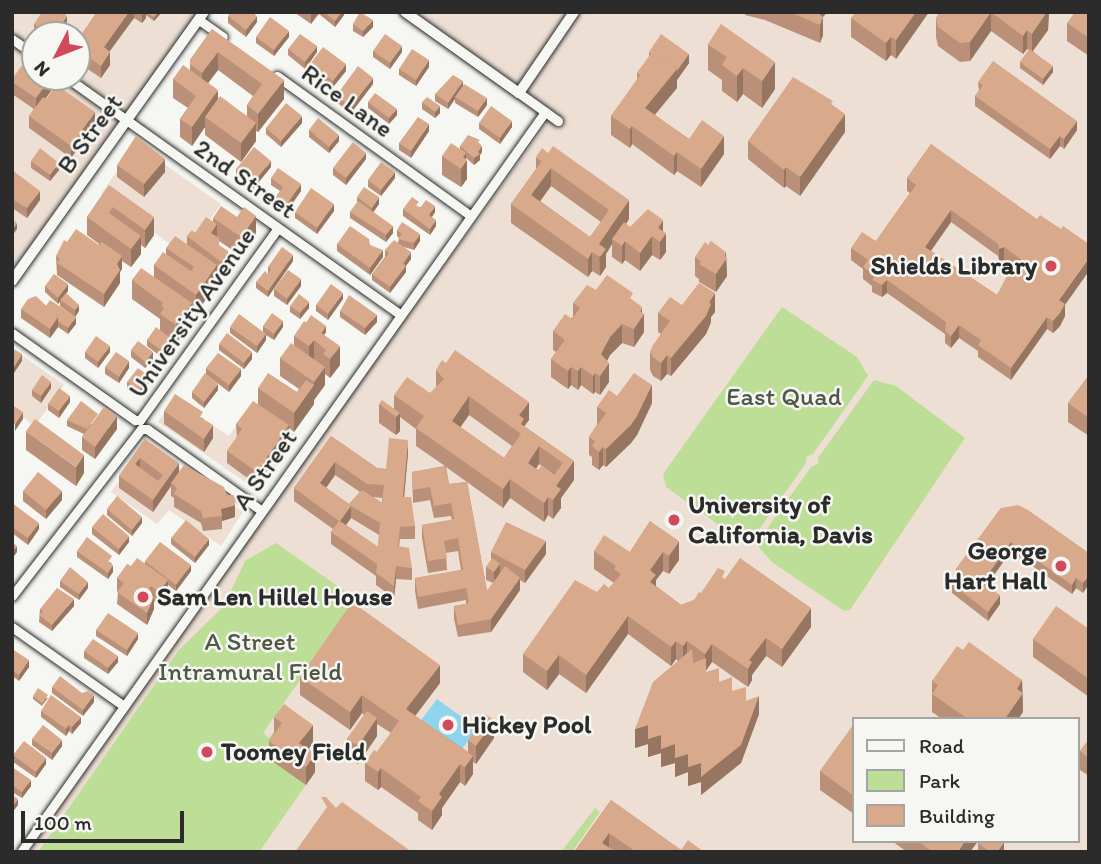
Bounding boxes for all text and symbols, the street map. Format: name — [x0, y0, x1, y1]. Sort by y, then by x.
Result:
north arrow — [21, 21, 91, 91]
text: N — [29, 57, 54, 82]
street label: Rice Lane — [295, 57, 399, 145]
street label: B Street — [51, 88, 129, 180]
street label: 2nd Street — [188, 133, 302, 225]
street label: University Avenue — [122, 222, 262, 404]
place label: Shields Library — [872, 250, 1037, 282]
marker: Shields Library — [1043, 258, 1059, 274]
park label: East Quad — [726, 381, 842, 413]
street label: A Street — [226, 424, 304, 516]
place label: University of California, Davis — [688, 489, 873, 550]
marker: University of California, Davis — [666, 512, 682, 528]
place label: George Hart Hall — [943, 535, 1047, 596]
marker: George Hart Hall — [1053, 558, 1069, 574]
place label: Sam Len Hillel House — [157, 581, 393, 613]
marker: Sam Len Hillel House — [135, 589, 151, 605]
park label: A Street Intramural Field — [158, 626, 342, 688]
place label: Hickey Pool — [462, 709, 591, 741]
marker: Hickey Pool — [440, 717, 456, 733]
legend — [852, 717, 1080, 843]
text: Road — [919, 733, 964, 758]
place label: Toomey Field — [221, 736, 366, 768]
marker: Toomey Field — [199, 744, 215, 760]
text: Park — [919, 768, 960, 793]
scale bar — [24, 798, 187, 842]
text: Building — [919, 803, 995, 828]
text: 100 m — [34, 810, 92, 835]

